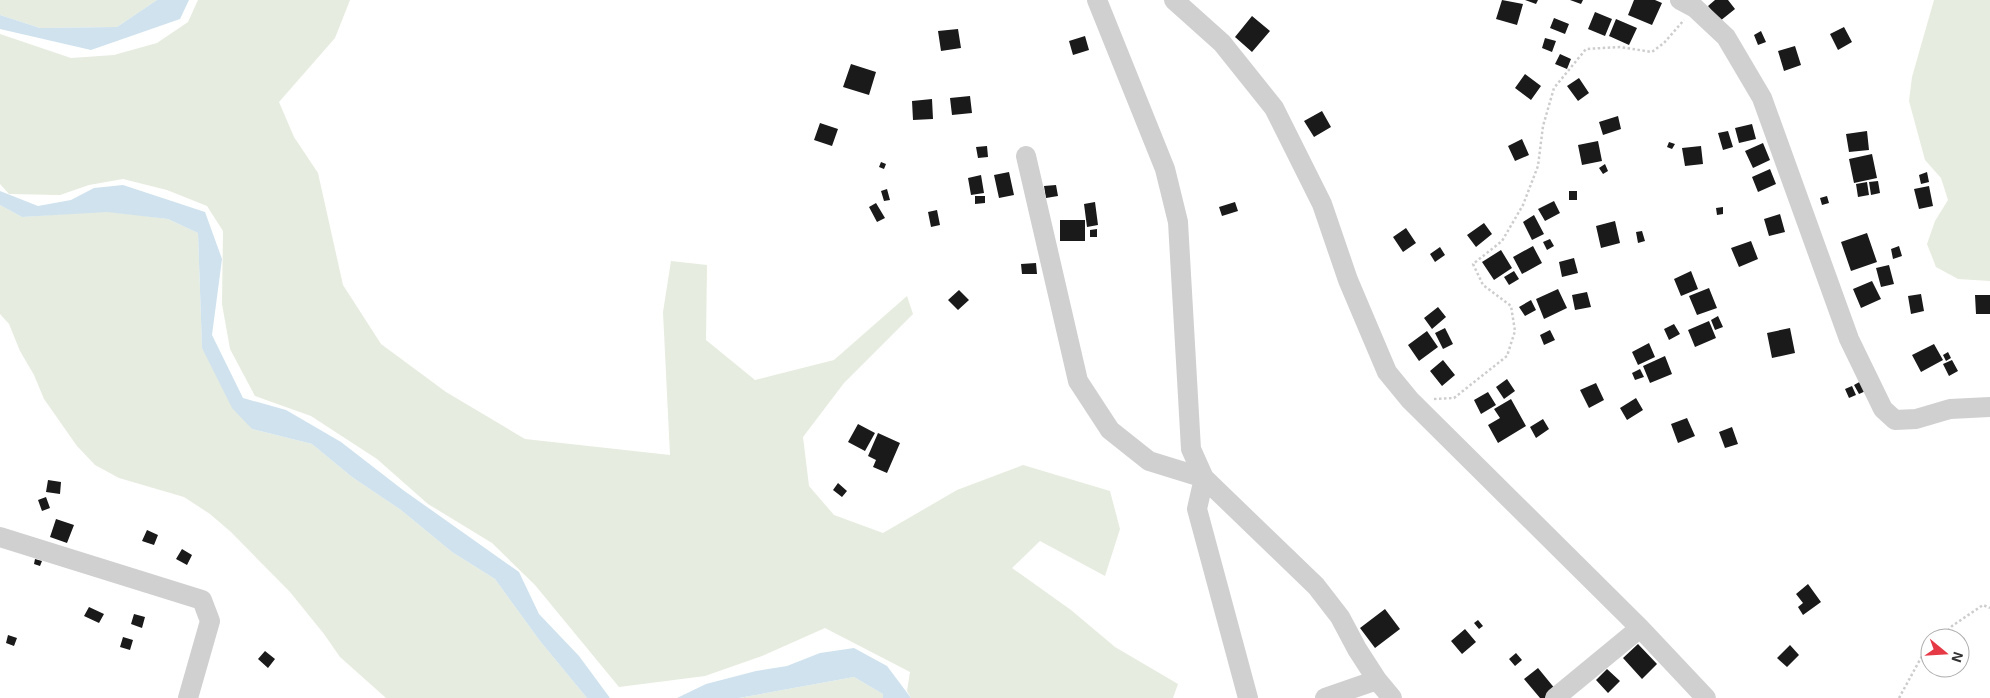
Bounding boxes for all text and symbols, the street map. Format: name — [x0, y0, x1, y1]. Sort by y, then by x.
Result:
north arrow — [1920, 628, 1970, 678]
text: N — [1948, 650, 1967, 665]

